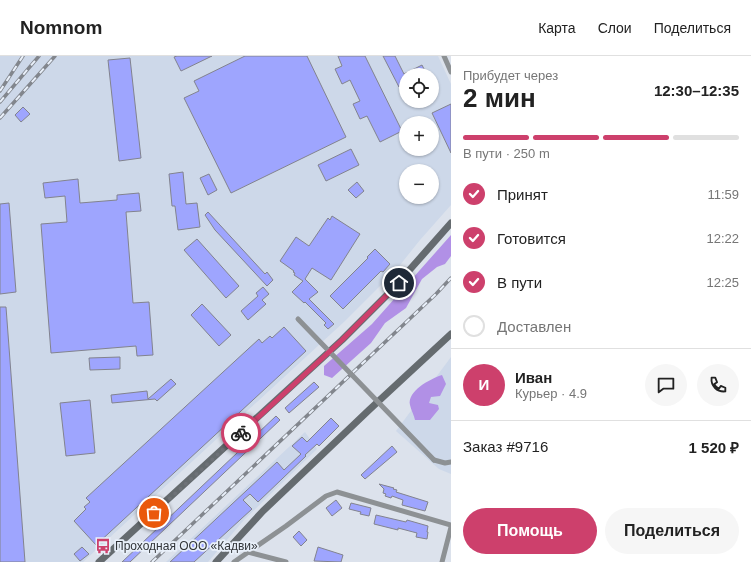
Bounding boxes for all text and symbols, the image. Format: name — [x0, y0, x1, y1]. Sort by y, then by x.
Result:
text: Nomnom — [20, 17, 102, 38]
text: Карта — [538, 20, 576, 36]
text: Слои — [598, 20, 632, 36]
text: Поделиться — [654, 20, 731, 36]
map controls — [399, 68, 439, 204]
button: locate — [399, 68, 439, 108]
text: Прибудет через — [463, 68, 558, 83]
text: 12:30–12:35 — [654, 82, 739, 99]
text: 2 мин — [463, 83, 536, 113]
button: + — [399, 116, 439, 156]
text: В пути · 250 m — [463, 146, 550, 161]
button: − — [399, 164, 439, 204]
icon: check — [463, 183, 485, 205]
text: Принят — [497, 186, 548, 203]
text: 11:59 — [707, 187, 739, 202]
icon: check — [463, 227, 485, 249]
text: Готовится — [497, 230, 566, 247]
text: 12:22 — [706, 231, 739, 246]
pin — [382, 266, 416, 300]
icon: check — [463, 271, 485, 293]
icon: home — [388, 272, 410, 294]
text: В пути — [497, 274, 542, 291]
text: 12:25 — [706, 275, 739, 290]
text: Доставлен — [497, 318, 571, 335]
button: chat — [645, 364, 687, 406]
button: phone — [697, 364, 739, 406]
text: Иван — [515, 369, 552, 386]
text: И — [479, 376, 489, 393]
text: Курьер · 4.9 — [515, 386, 587, 401]
courier — [221, 413, 261, 453]
icon: bike — [230, 422, 252, 444]
text: Заказ #9716 — [463, 438, 548, 455]
text: 1 520 ₽ — [689, 439, 739, 456]
pin — [137, 496, 171, 530]
icon: bag — [143, 502, 165, 524]
button: Помощь — [463, 508, 597, 554]
button: Поделиться — [605, 508, 739, 554]
bus stop icon: Проходная ООО «Кадви» — [94, 537, 112, 555]
place label: Проходная ООО «Кадви» — [115, 539, 258, 553]

